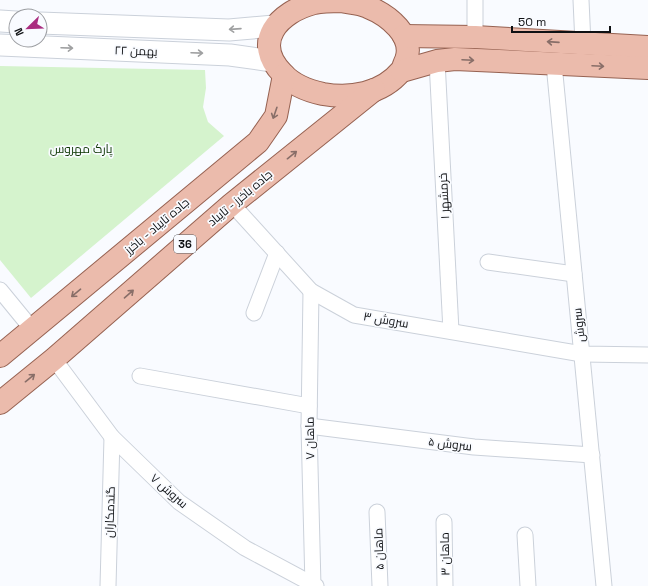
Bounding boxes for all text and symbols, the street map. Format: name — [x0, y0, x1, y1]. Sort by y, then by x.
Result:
north arrow — [8, 8, 48, 48]
scale bar — [512, 8, 610, 34]
text: 50 m — [518, 14, 546, 30]
text: N — [11, 26, 27, 38]
one-way arrow — [229, 26, 242, 33]
one-way arrow — [547, 39, 560, 46]
street label: ۲۲ بهمن — [114, 42, 158, 60]
one-way arrow — [60, 44, 73, 51]
one-way arrow — [190, 50, 203, 57]
one-way arrow — [461, 56, 474, 63]
one-way arrow — [591, 62, 604, 69]
one-way arrow — [271, 107, 278, 120]
park label: پارک مهروس — [50, 141, 113, 158]
one-way arrow — [287, 151, 298, 160]
street label: جاده باخرز - تایباد — [204, 166, 276, 230]
street label: خرمشهر ۱ — [435, 172, 453, 220]
street label: جاده تایباد - باخرز — [120, 194, 193, 258]
road number: 36 — [174, 235, 196, 253]
one-way arrow — [71, 288, 81, 297]
one-way arrow — [124, 289, 134, 298]
street label: سروش — [569, 307, 589, 343]
street label: سروش ۳ — [362, 308, 410, 332]
one-way arrow — [25, 374, 36, 383]
street label: ماهان ۷ — [302, 416, 318, 460]
street label: سروش ۵ — [427, 433, 473, 455]
street label: سروش ۷ — [147, 470, 191, 512]
street label: گندمکاران — [101, 486, 119, 538]
street label: ماهان ۵ — [370, 528, 388, 570]
street label: ماهان ۳ — [437, 532, 453, 576]

